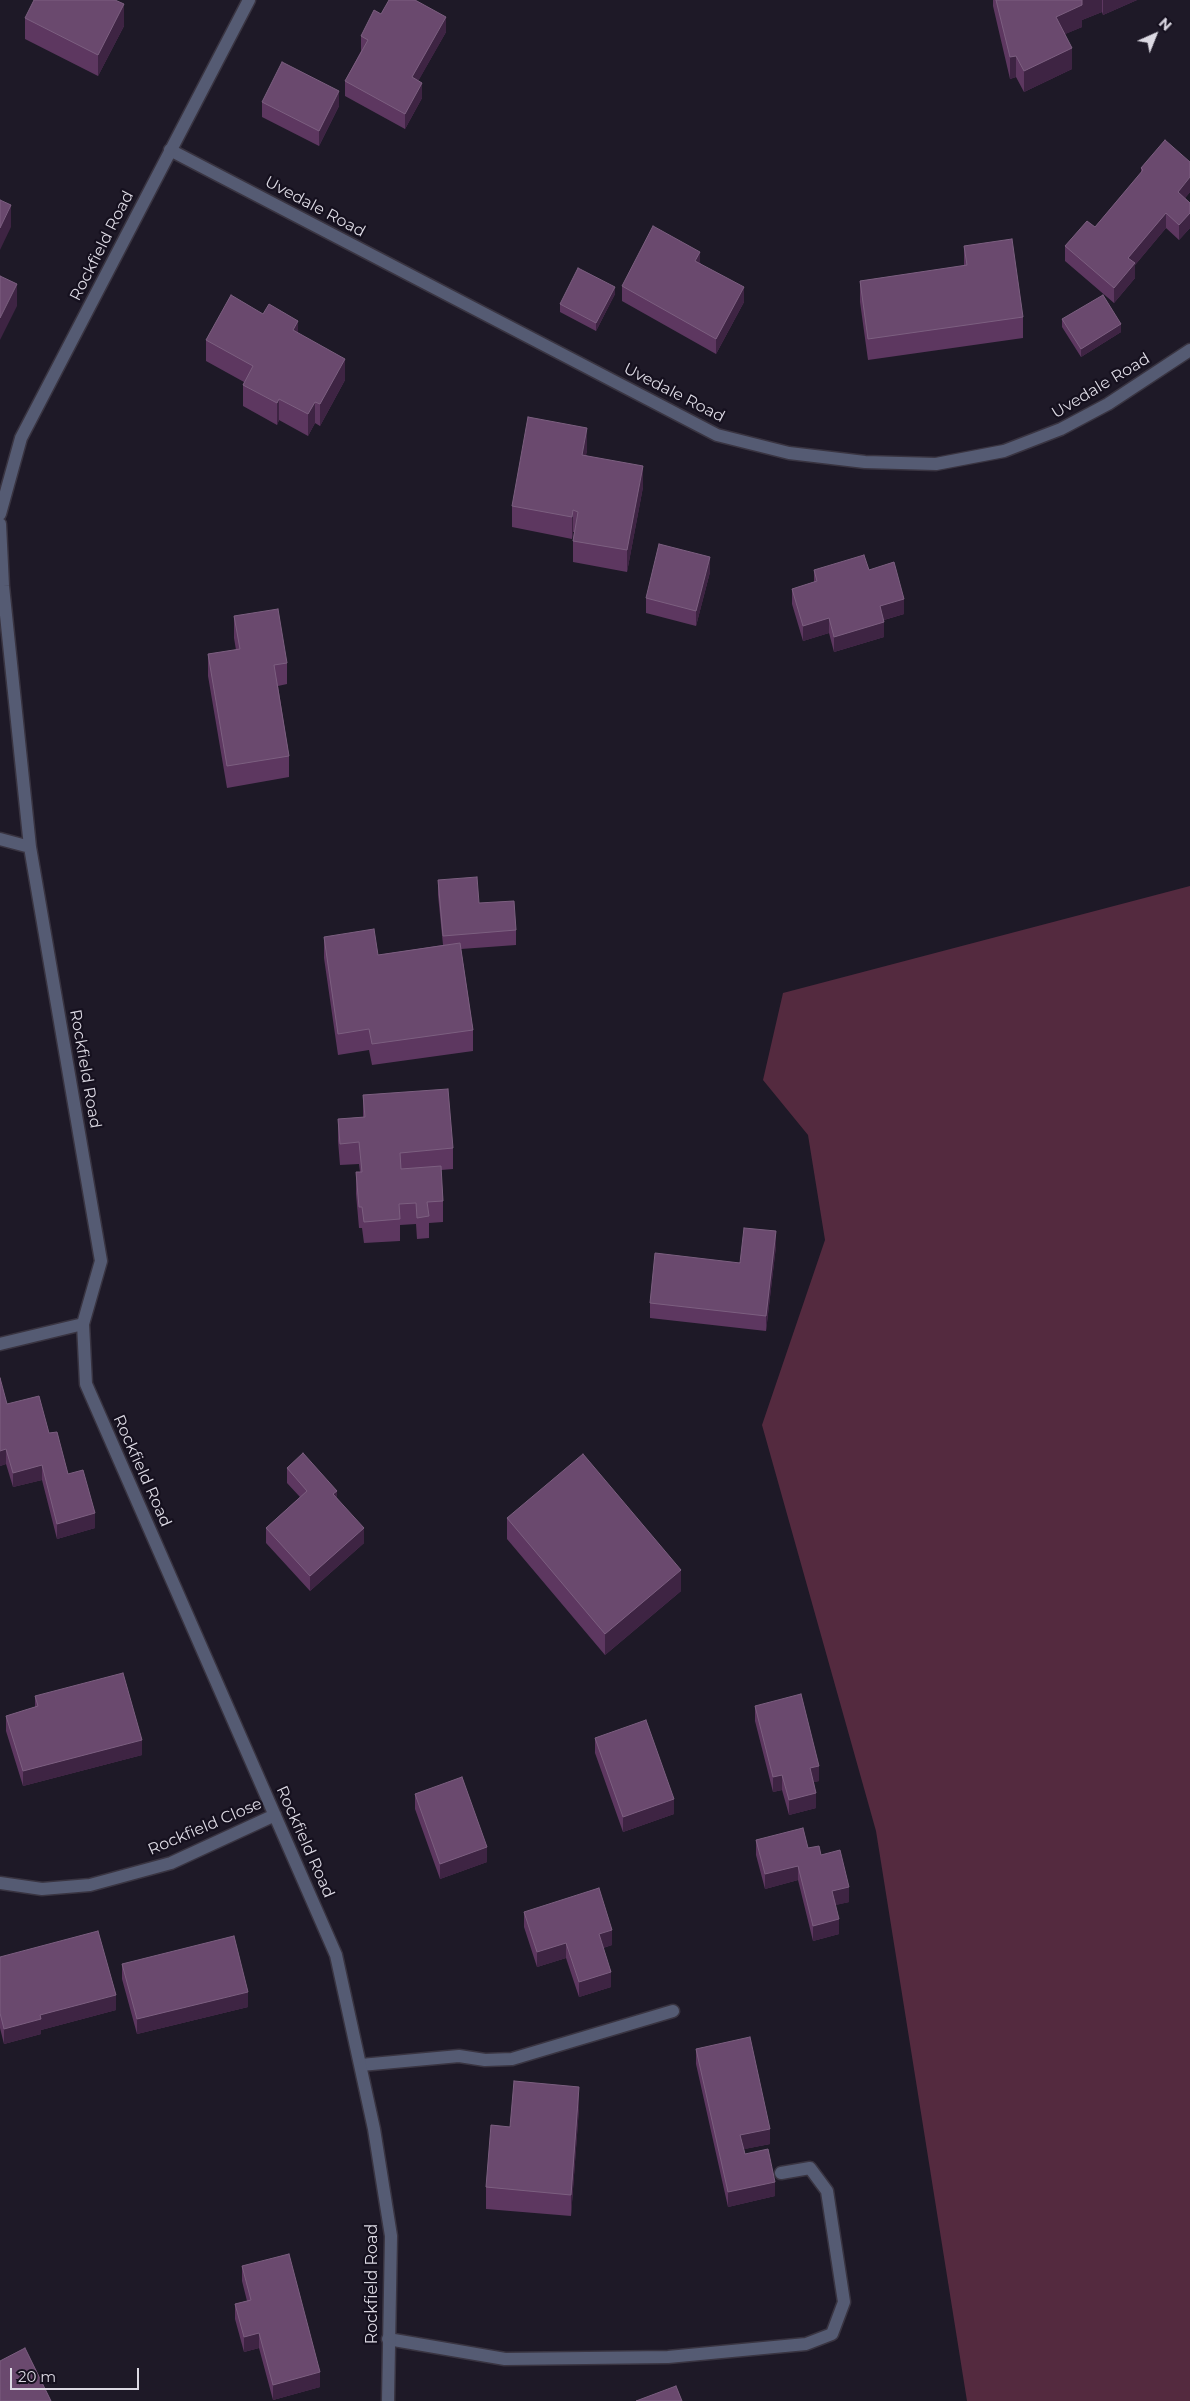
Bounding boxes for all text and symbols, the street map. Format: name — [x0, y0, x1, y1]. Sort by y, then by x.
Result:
north arrow — [1130, 10, 1180, 60]
text: N — [1155, 14, 1176, 35]
street label: Uvedale Road — [261, 172, 369, 242]
street label: Rockfield Road — [66, 188, 138, 304]
street label: Uvedale Road — [1048, 349, 1154, 423]
street label: Uvedale Road — [620, 359, 728, 427]
street label: Rockfield Road — [65, 1008, 105, 1130]
street label: Rockfield Road — [109, 1412, 175, 1530]
street label: Rockfield Road — [272, 1783, 338, 1901]
street label: Rockfield Close — [145, 1794, 265, 1860]
street label: Rockfield Road — [362, 2224, 382, 2344]
scale bar — [12, 2358, 141, 2390]
text: 20 m — [18, 2367, 56, 2386]

